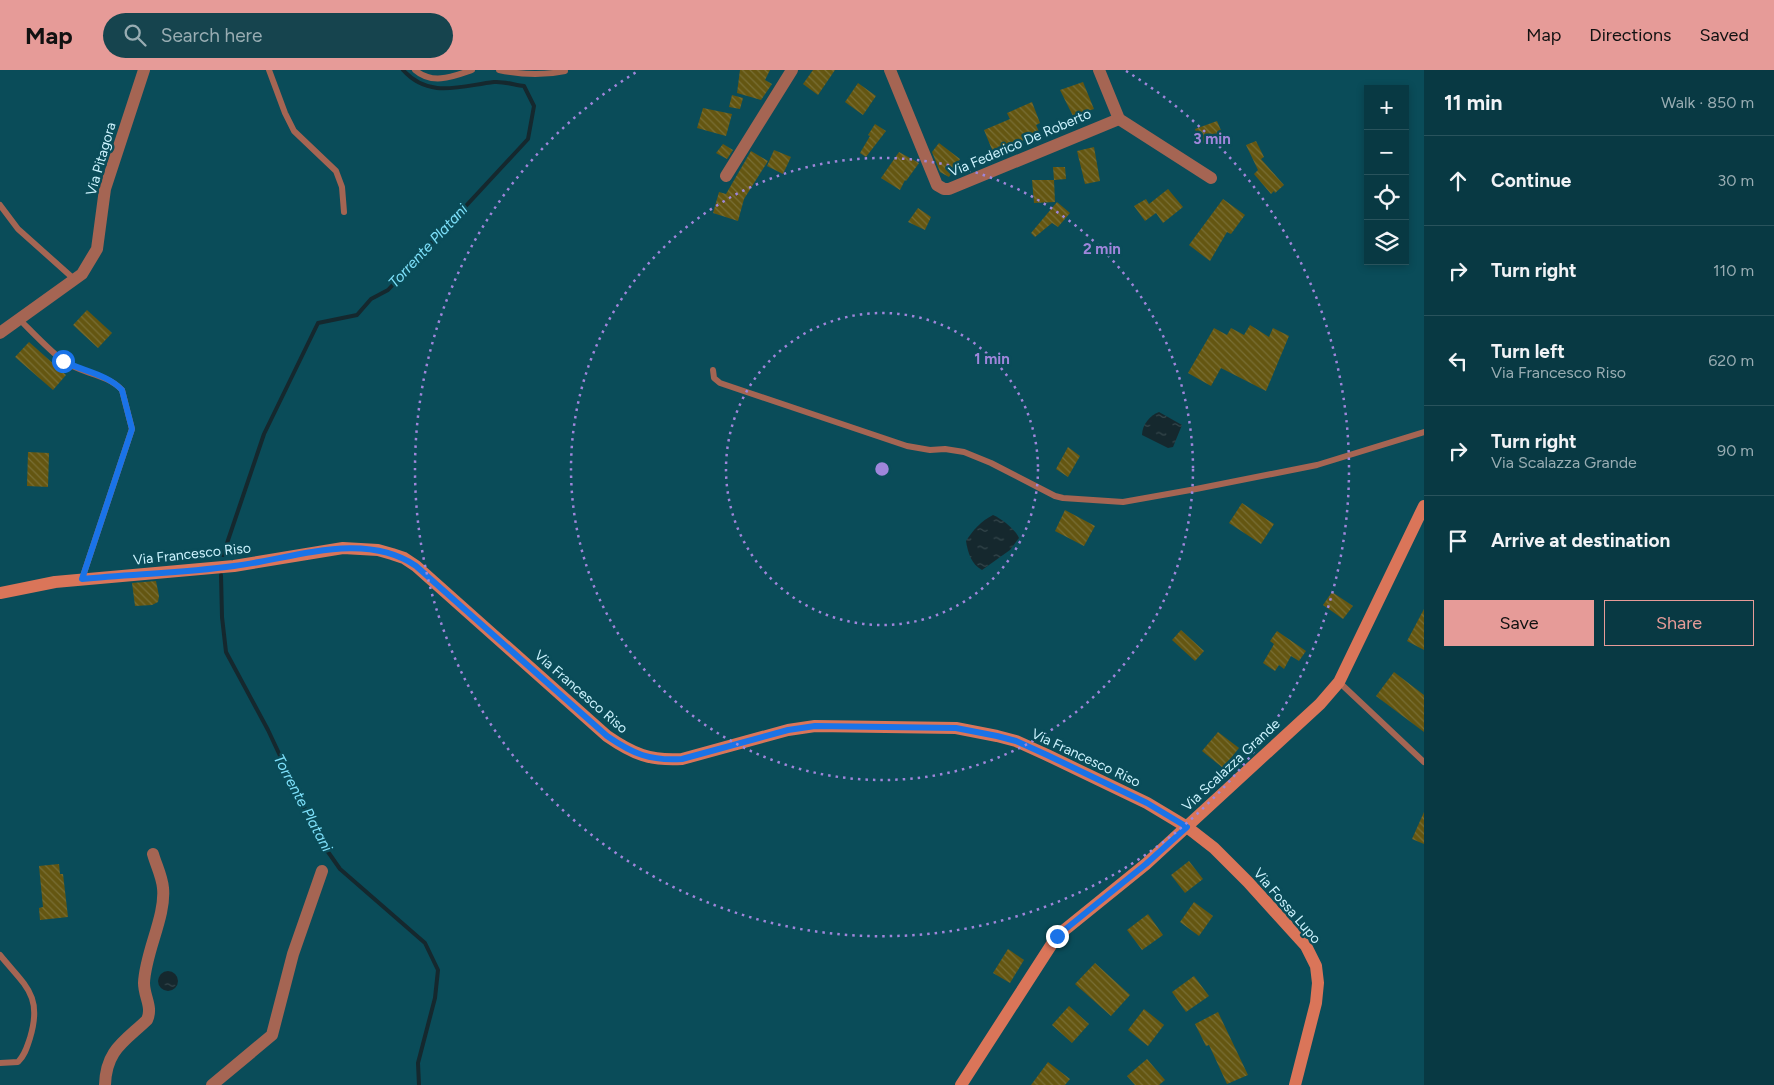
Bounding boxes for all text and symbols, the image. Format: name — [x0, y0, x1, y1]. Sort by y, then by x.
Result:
search box — [103, 13, 453, 58]
text: Map — [25, 21, 73, 50]
icon: search — [121, 21, 149, 49]
text: Search here — [161, 24, 262, 47]
text: Map — [1526, 24, 1561, 46]
text: Directions — [1589, 24, 1671, 46]
text: Saved — [1699, 24, 1749, 46]
map controls — [1364, 85, 1409, 265]
button: + — [1364, 85, 1409, 130]
text: 11 min — [1444, 90, 1502, 115]
text: Walk · 850 m — [1661, 93, 1754, 112]
street label: Via Federico De Roberto — [946, 105, 1094, 181]
street label: Via Pitagora — [82, 120, 120, 198]
text: 3 min — [1193, 130, 1231, 148]
button: − — [1364, 130, 1409, 175]
icon: ahead — [1444, 167, 1472, 195]
text: Continue — [1491, 169, 1571, 192]
text: 30 m — [1717, 171, 1754, 190]
button: locate — [1364, 175, 1409, 220]
water label: Torrente Platani — [385, 200, 472, 292]
button: layers — [1364, 220, 1409, 265]
text: 2 min — [1083, 240, 1121, 258]
icon: right — [1444, 257, 1472, 285]
text: Turn right — [1491, 259, 1577, 282]
text: 110 m — [1713, 261, 1754, 280]
text: Turn left — [1491, 340, 1565, 363]
icon: left — [1444, 347, 1472, 375]
route start — [52, 350, 75, 373]
text: 1 min — [974, 350, 1010, 368]
text: 620 m — [1708, 351, 1754, 370]
text: Via Francesco Riso — [1491, 363, 1626, 382]
text: Turn right — [1491, 430, 1577, 453]
icon: right — [1444, 437, 1472, 465]
text: 90 m — [1717, 441, 1754, 460]
text: Via Scalazza Grande — [1491, 453, 1637, 472]
centre of rings — [873, 460, 891, 478]
icon: arrive — [1444, 527, 1472, 555]
text: Arrive at destination — [1491, 529, 1670, 552]
street label: Via Francesco Riso — [132, 539, 252, 569]
button: Save — [1444, 600, 1594, 646]
button: Share — [1604, 600, 1754, 646]
street label: Via Francesco Riso — [531, 647, 631, 737]
street label: Via Scalazza Grande — [1179, 715, 1284, 815]
street label: Via Francesco Riso — [1029, 725, 1143, 791]
water label: Torrente Platani — [270, 751, 336, 855]
street label: Via Fossa Lupo — [1250, 865, 1324, 947]
route end — [1046, 925, 1069, 948]

